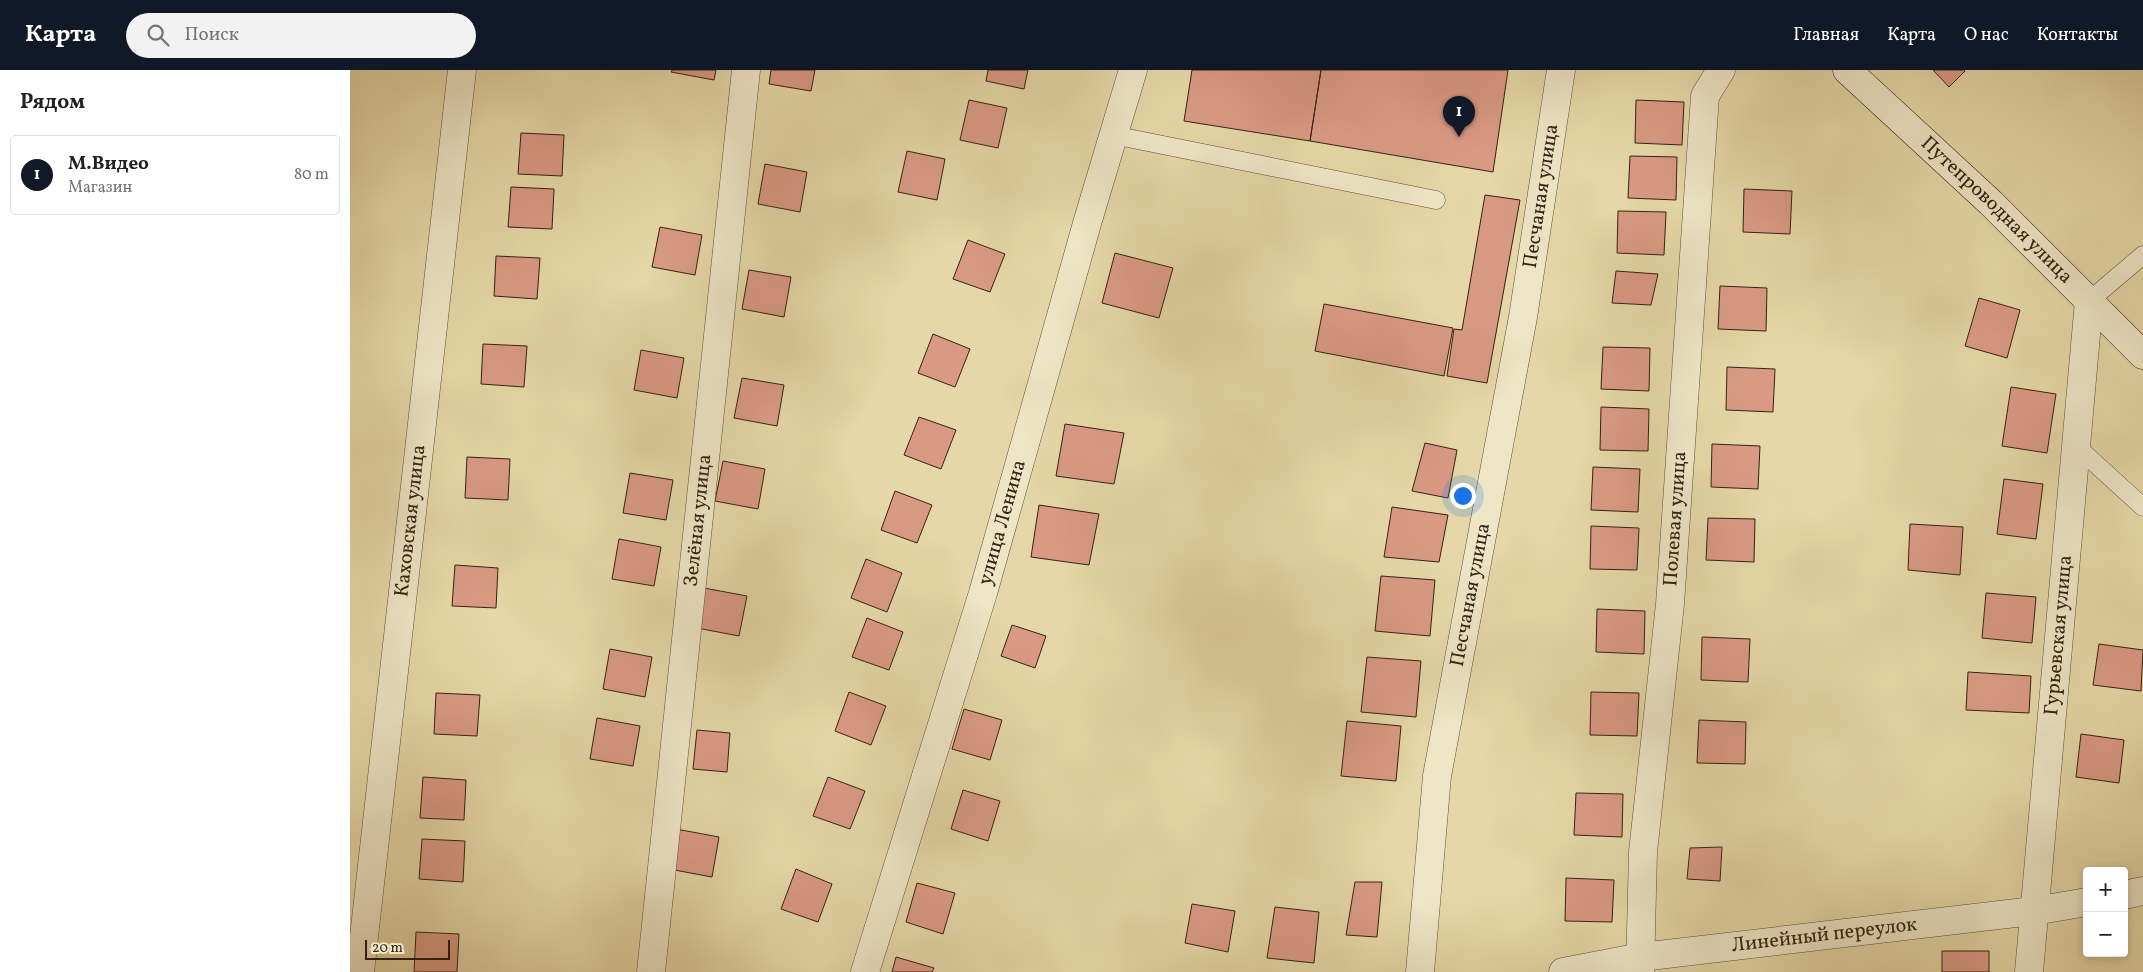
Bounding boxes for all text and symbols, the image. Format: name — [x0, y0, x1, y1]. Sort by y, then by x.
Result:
search box — [126, 13, 476, 58]
text: Карта — [25, 18, 96, 52]
icon: search — [144, 21, 172, 49]
text: Поиск — [184, 22, 239, 48]
text: Главная — [1793, 23, 1859, 48]
text: Карта — [1887, 23, 1936, 48]
text: О нас — [1964, 23, 2009, 48]
text: Контакты — [2037, 23, 2118, 48]
text: Рядом — [20, 88, 85, 117]
pin: 1 — [1443, 96, 1475, 137]
street label: Песчаная улица — [1517, 122, 1567, 270]
street label: Путепроводная улица — [1914, 130, 2079, 291]
text: М.Видео — [68, 151, 149, 177]
text: 1 — [34, 164, 40, 186]
text: 80 m — [294, 164, 329, 186]
text: Магазин — [68, 177, 132, 199]
street label: Каховская улица — [388, 443, 434, 599]
street label: Полевая улица — [1657, 450, 1695, 587]
street label: Зелёная улица — [678, 453, 719, 588]
street label: улица Ленина — [972, 457, 1034, 589]
your location — [1450, 483, 1476, 509]
street label: Песчаная улица — [1444, 521, 1498, 669]
street label: Гурьевская улица — [2038, 554, 2080, 717]
map controls — [2083, 867, 2128, 957]
button: + — [2083, 867, 2128, 912]
street label: Линейный переулок — [1730, 911, 1919, 960]
button: − — [2083, 912, 2128, 957]
scale bar — [365, 937, 450, 960]
text: 20 m — [372, 939, 403, 958]

